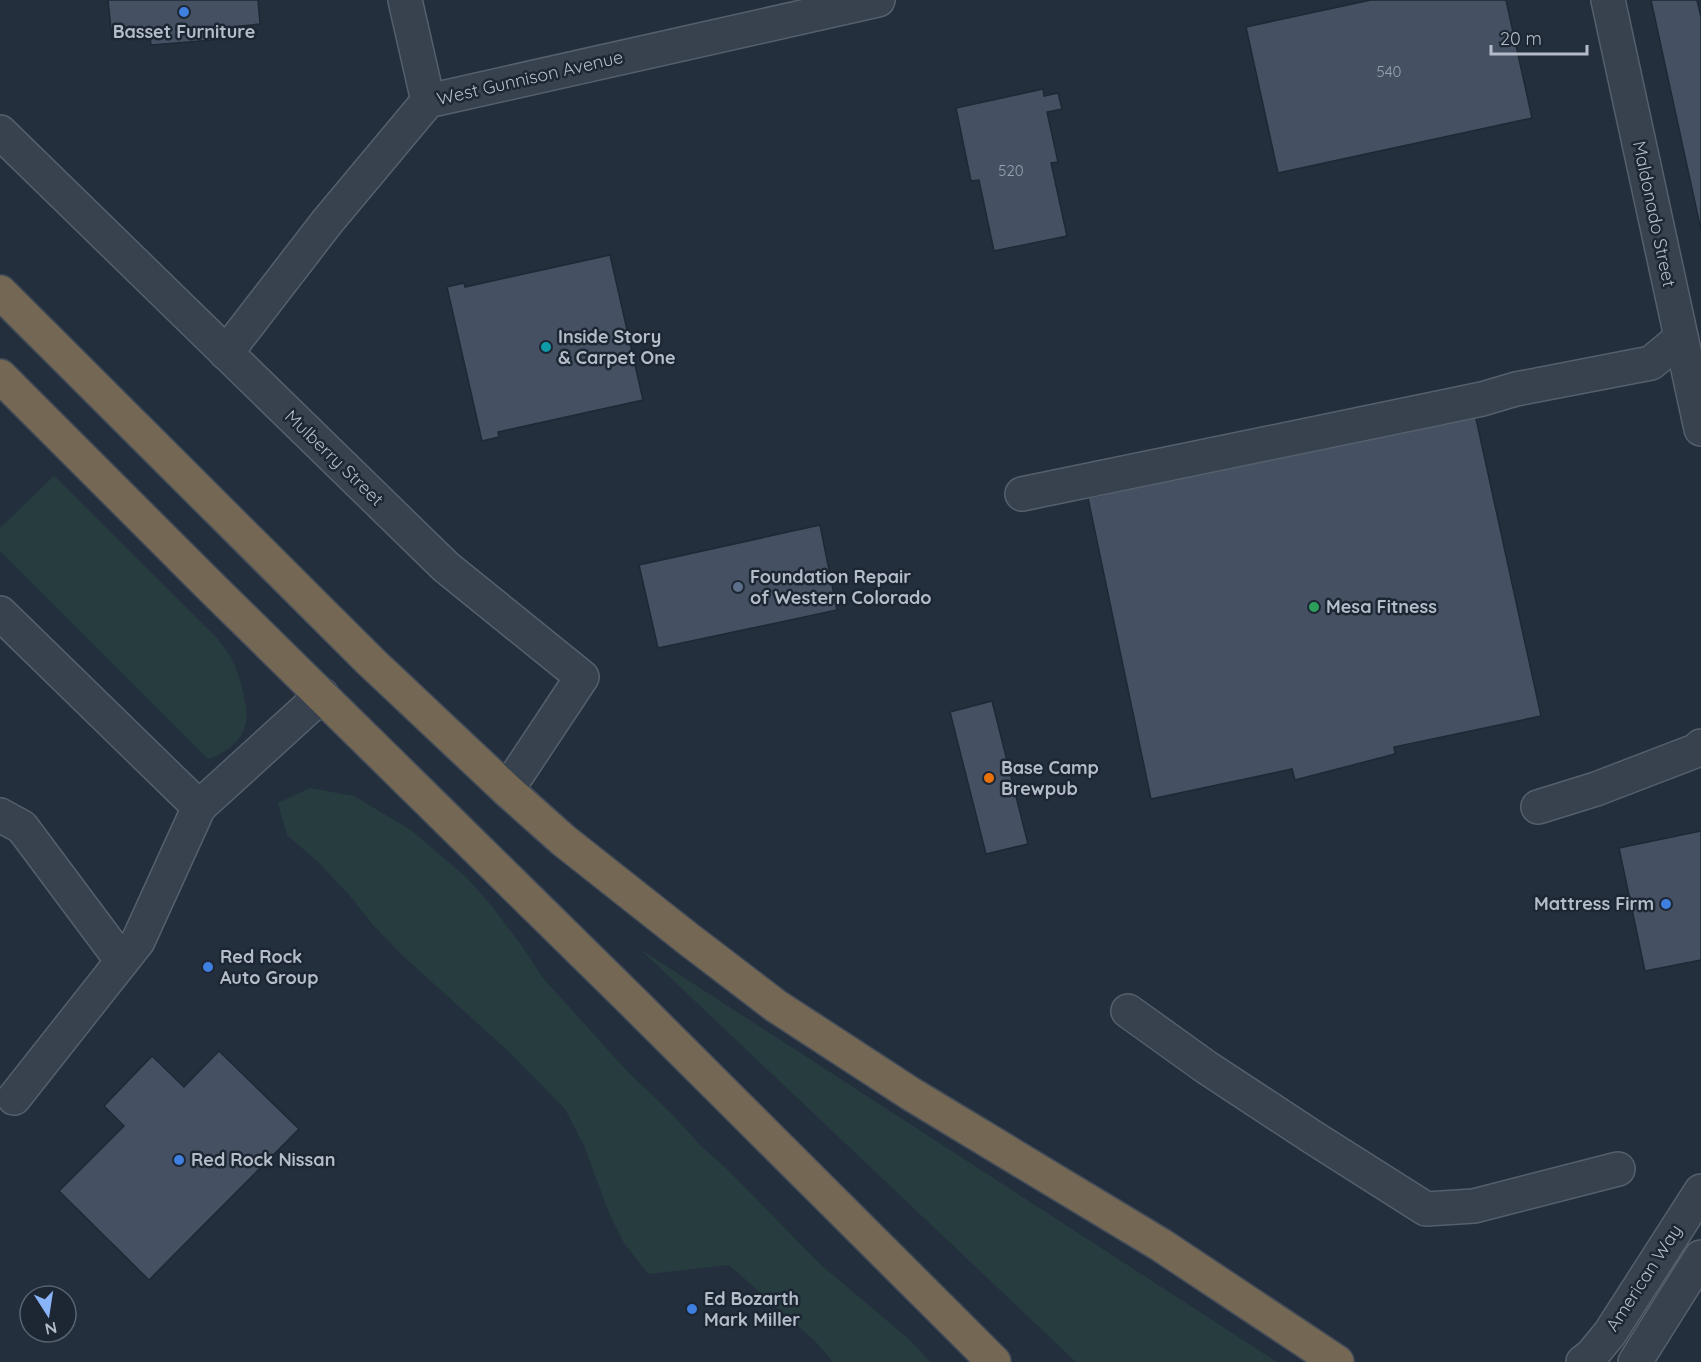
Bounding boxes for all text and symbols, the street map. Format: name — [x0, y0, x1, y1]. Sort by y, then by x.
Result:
marker: Basset Furniture — [177, 5, 191, 19]
scale bar — [1491, 18, 1587, 56]
place label: Basset Furniture — [113, 20, 255, 43]
text: 20 m — [1500, 27, 1542, 50]
street label: West Gunnison Avenue — [435, 45, 625, 110]
house number: 540 — [1376, 62, 1402, 81]
street label: Maldonado Street — [1628, 139, 1681, 289]
house number: 520 — [998, 161, 1024, 180]
place label: Inside Story & Carpet One — [558, 325, 676, 369]
marker: Inside Story & Carpet One — [539, 340, 553, 354]
street label: Mulberry Street — [280, 405, 389, 511]
place label: Foundation Repair of Western Colorado — [750, 565, 931, 609]
marker: Foundation Repair of Western Colorado — [731, 580, 745, 594]
place label: Mesa Fitness — [1326, 595, 1437, 618]
marker: Mesa Fitness — [1307, 600, 1321, 614]
place label: Base Camp Brewpub — [1001, 756, 1099, 800]
marker: Base Camp Brewpub — [982, 771, 996, 785]
place label: Mattress Firm — [1534, 892, 1654, 915]
marker: Mattress Firm — [1659, 897, 1673, 911]
place label: Red Rock Auto Group — [220, 945, 318, 989]
marker: Red Rock Auto Group — [201, 960, 215, 974]
place label: Red Rock Nissan — [191, 1148, 335, 1171]
marker: Red Rock Nissan — [172, 1153, 186, 1167]
street label: American Way — [1600, 1220, 1687, 1336]
north arrow — [18, 1284, 78, 1344]
place label: Ed Bozarth Mark Miller — [704, 1287, 800, 1331]
marker: Ed Bozarth Mark Miller — [685, 1302, 699, 1316]
text: N — [43, 1318, 59, 1340]

